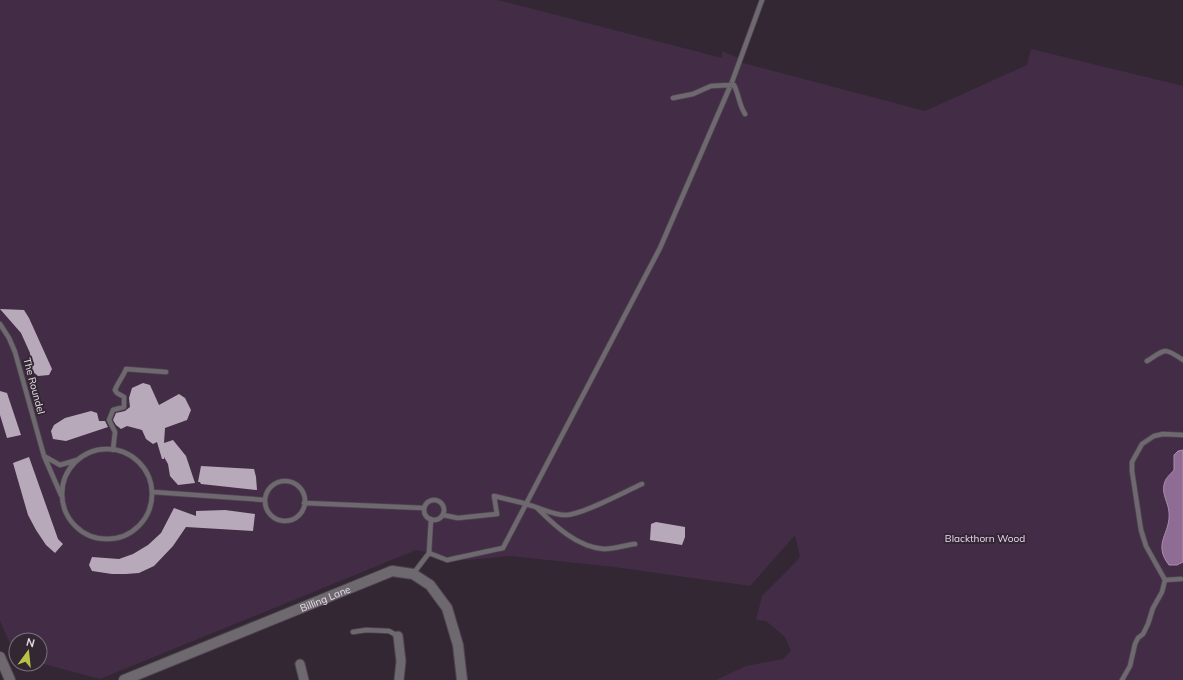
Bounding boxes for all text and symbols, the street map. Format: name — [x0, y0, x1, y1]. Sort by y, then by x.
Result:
street label: The Roundel — [20, 356, 48, 416]
park label: Blackthorn Wood — [945, 532, 1025, 545]
street label: Billing Lane — [298, 582, 352, 614]
north arrow — [8, 632, 48, 672]
text: N — [25, 635, 36, 650]

